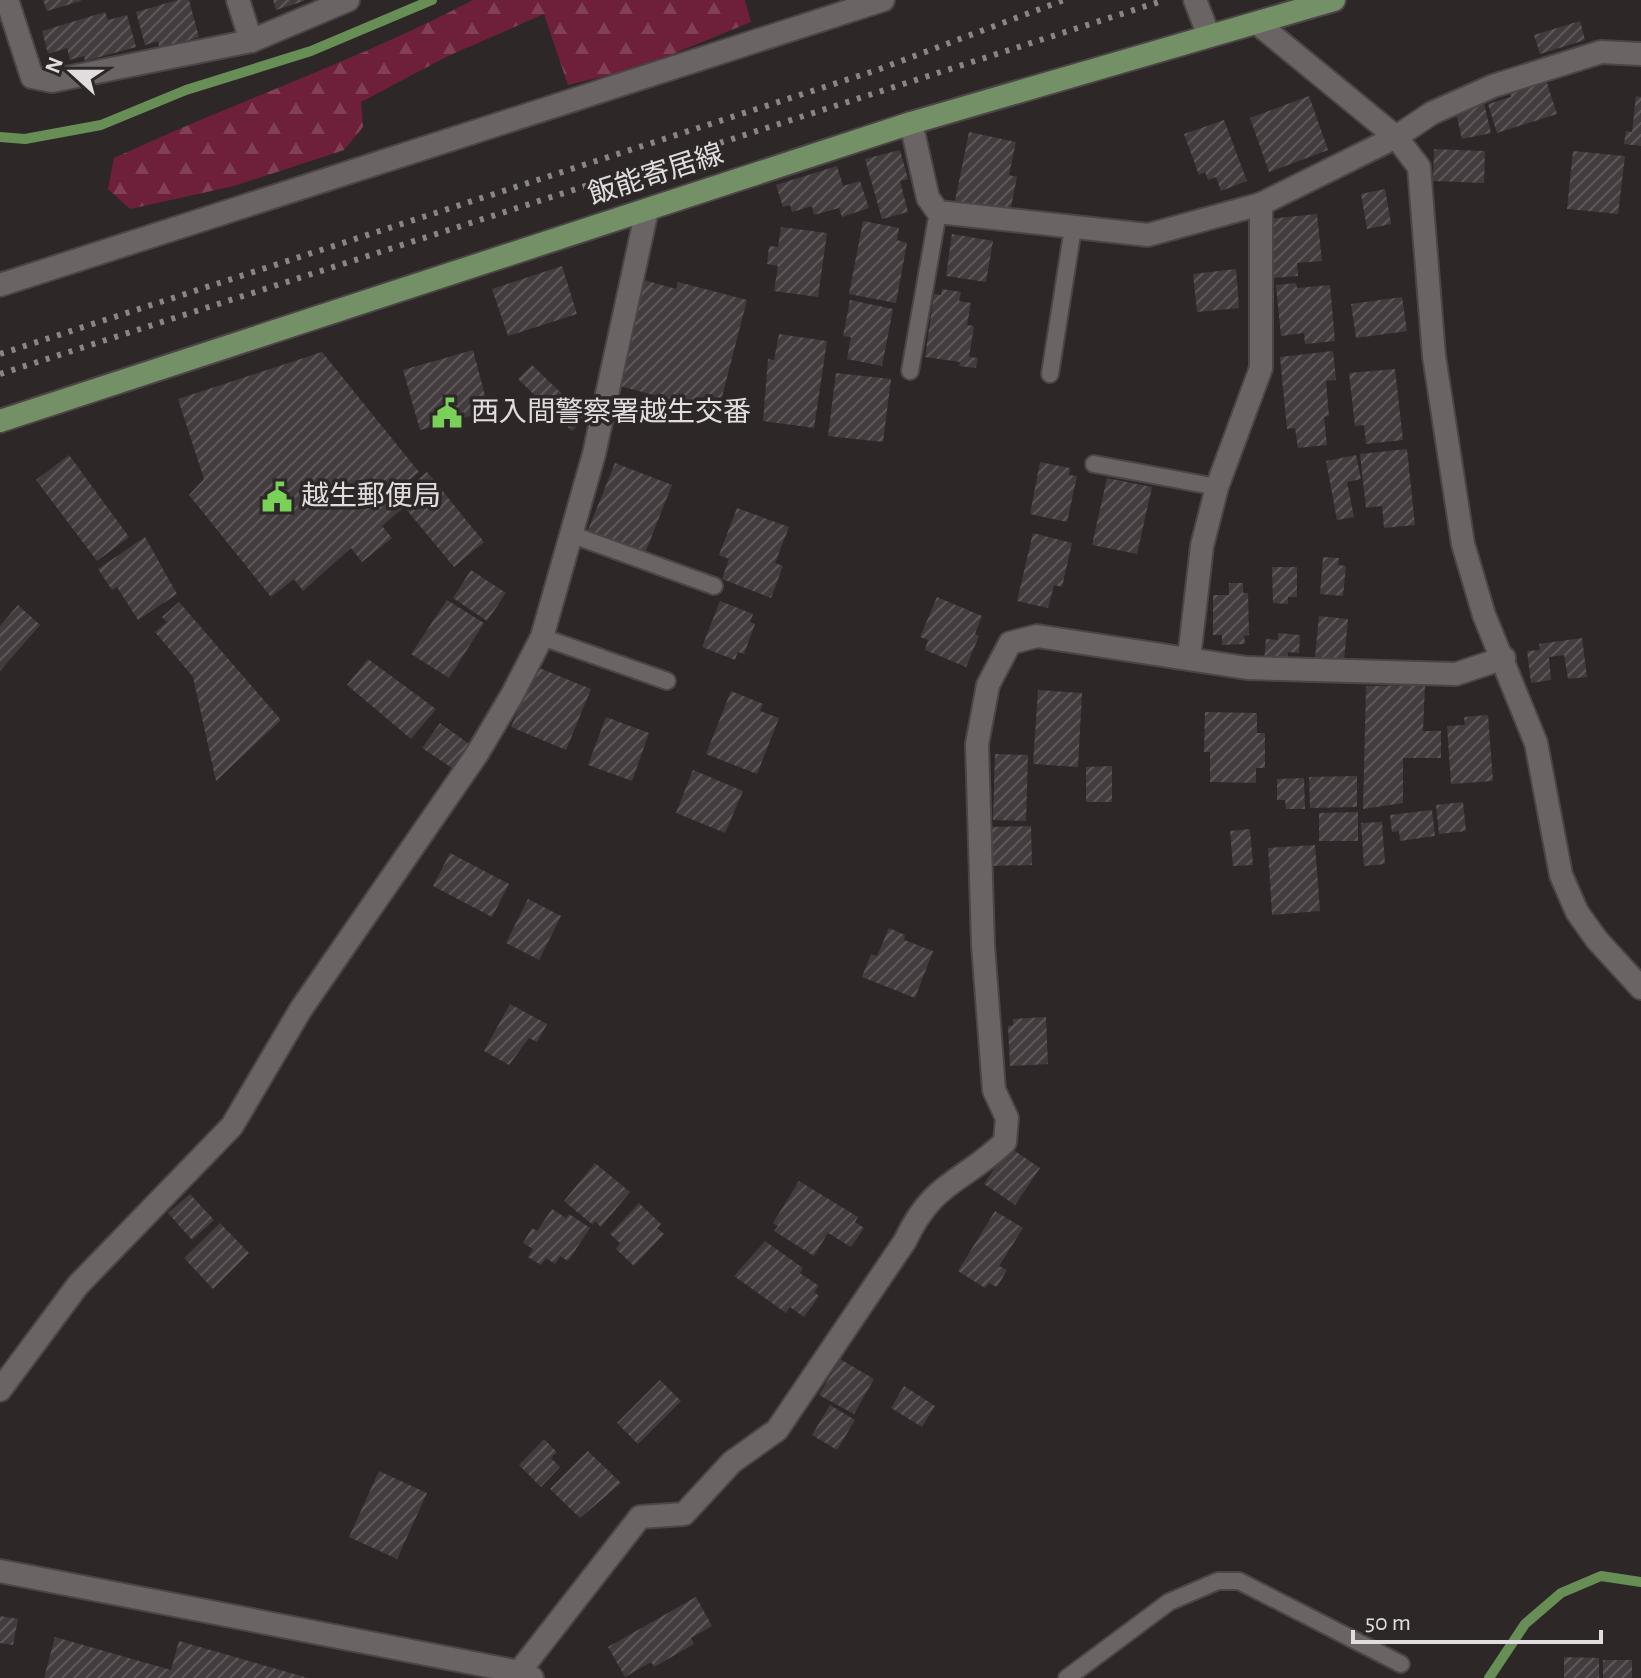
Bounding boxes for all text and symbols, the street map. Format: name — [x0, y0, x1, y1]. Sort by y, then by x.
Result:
north arrow — [32, 32, 112, 112]
text: N — [41, 54, 67, 76]
street label: 飯能寄居線 — [584, 138, 727, 210]
public building icon: 西入間警察署越生交番 — [430, 396, 464, 430]
place label: 西入間警察署越生交番 — [471, 397, 751, 427]
public building icon: 越生郵便局 — [260, 480, 294, 514]
place label: 越生郵便局 — [301, 481, 441, 511]
scale bar — [1353, 1594, 1601, 1644]
text: 50 m — [1365, 1611, 1411, 1635]

